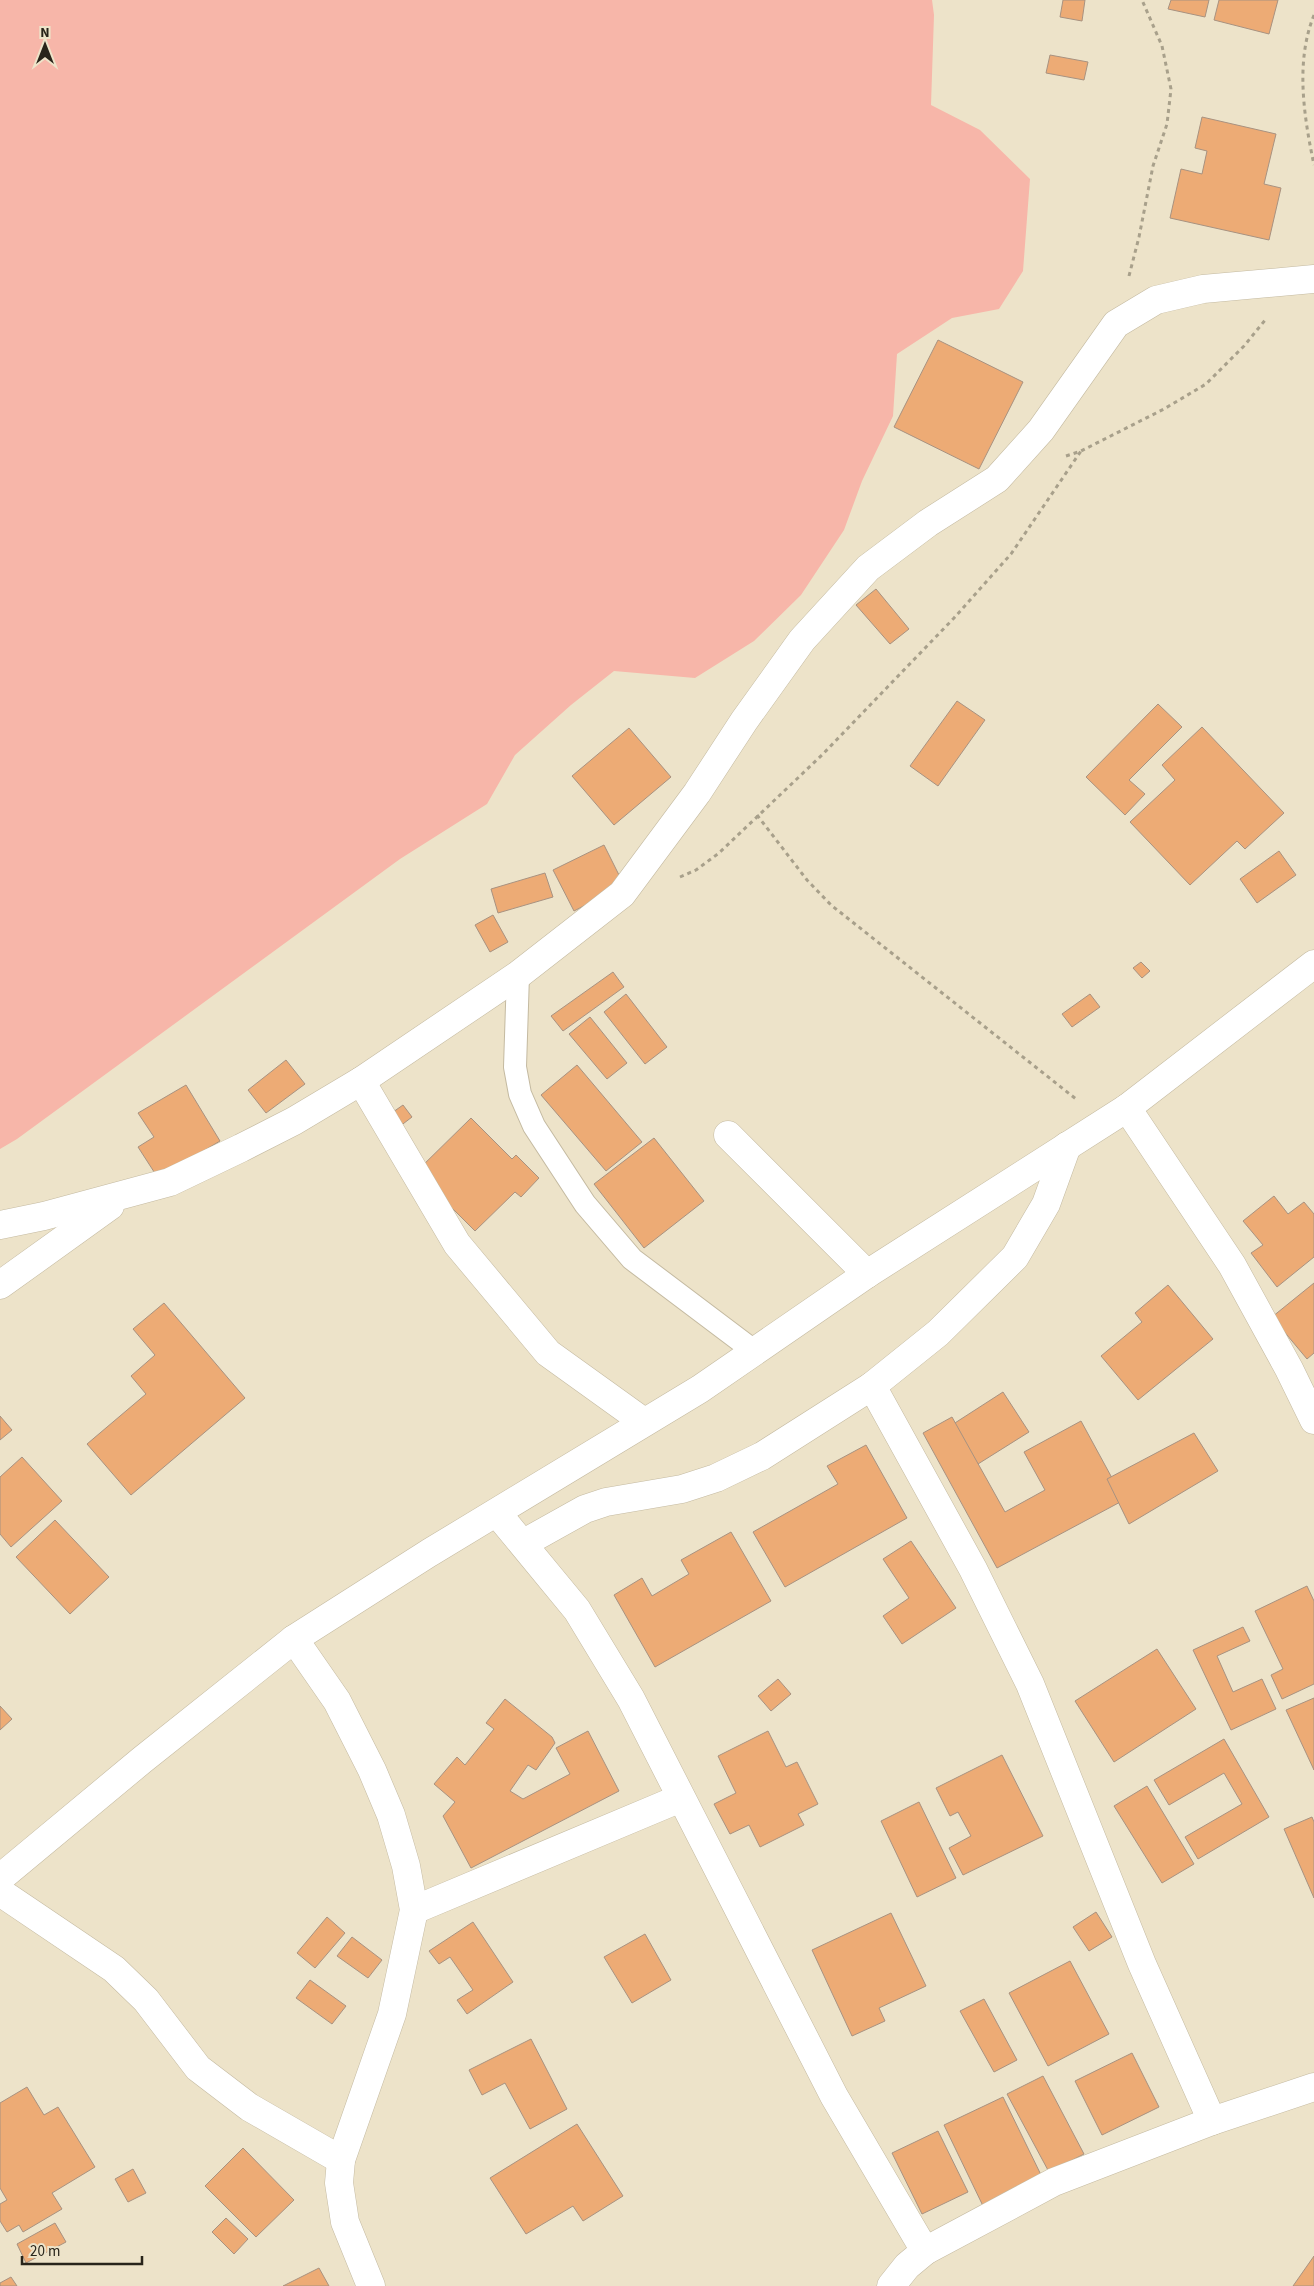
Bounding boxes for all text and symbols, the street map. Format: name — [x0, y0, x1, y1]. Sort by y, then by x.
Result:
north arrow — [20, 20, 70, 70]
text: N — [40, 23, 50, 43]
scale bar — [22, 2234, 142, 2266]
text: 20 m — [30, 2241, 60, 2262]

